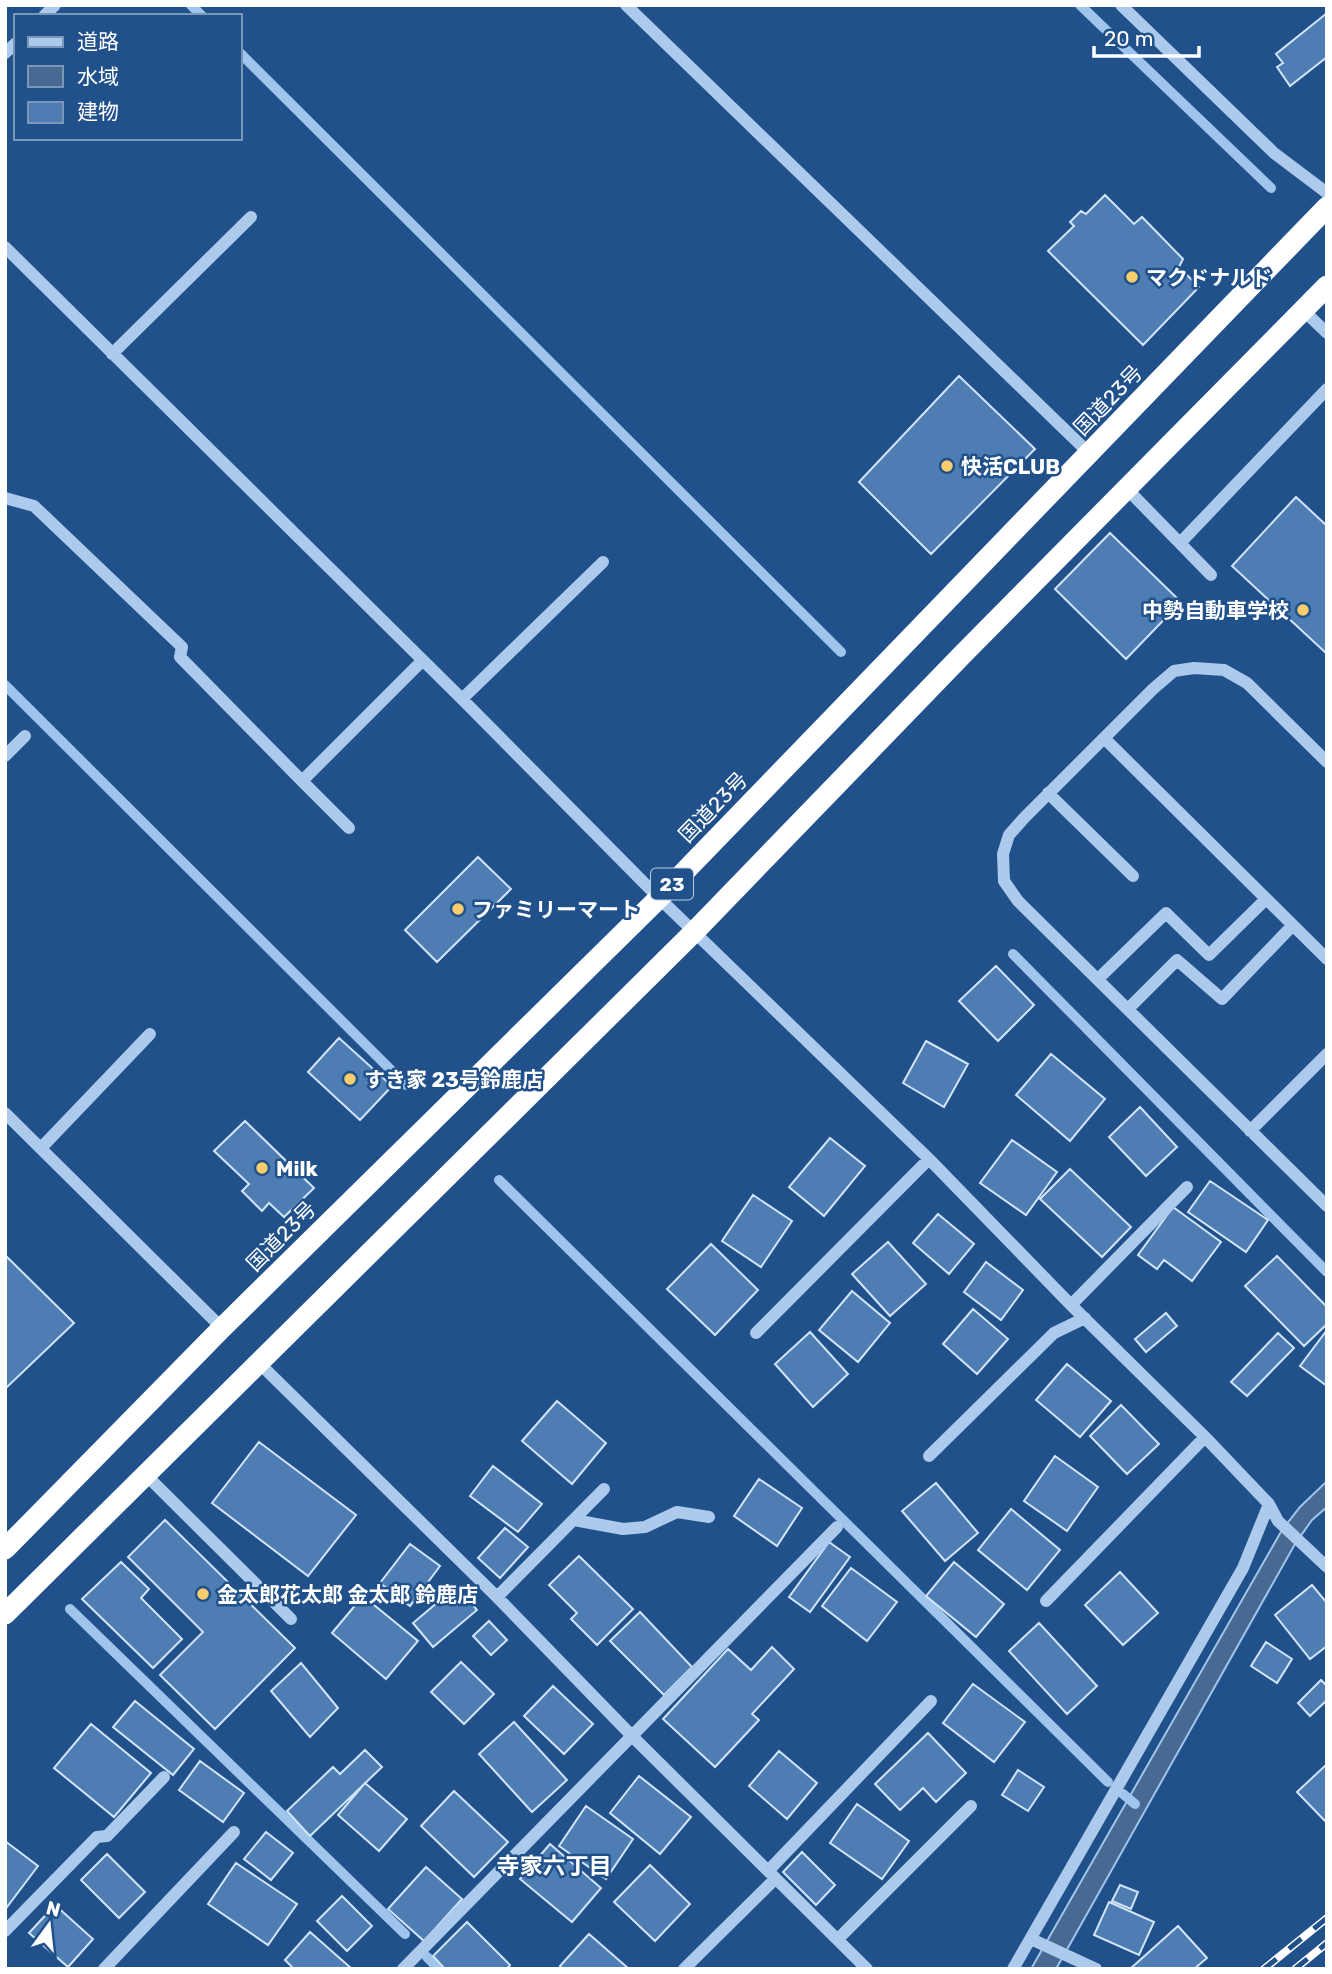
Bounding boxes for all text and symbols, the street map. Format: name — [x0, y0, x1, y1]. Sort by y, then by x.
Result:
legend — [14, 14, 242, 140]
scale bar — [1094, 14, 1199, 58]
text: 20 m — [1104, 26, 1153, 51]
text: 道路 — [77, 29, 119, 54]
text: 水域 — [77, 64, 119, 89]
text: 建物 — [77, 99, 119, 124]
place label: マクドナルド — [1146, 265, 1272, 290]
marker: マクドナルド — [1124, 269, 1140, 285]
street label: 国道23号 — [1068, 360, 1148, 440]
place label: 快活CLUB — [961, 454, 1060, 479]
marker: 快活CLUB — [939, 458, 955, 474]
place label: 中勢自動車学校 — [1142, 598, 1289, 623]
marker: 中勢自動車学校 — [1295, 602, 1311, 618]
street label: 国道23号 — [673, 767, 753, 847]
road number: 23 — [651, 869, 693, 900]
place label: ファミリーマート — [472, 897, 640, 922]
marker: ファミリーマート — [450, 901, 466, 917]
place label: すき家 23号鈴鹿店 — [364, 1067, 543, 1092]
marker: すき家 23号鈴鹿店 — [342, 1071, 358, 1087]
place label: Milk — [276, 1156, 318, 1181]
marker: Milk — [254, 1160, 270, 1176]
street label: 国道23号 — [241, 1196, 321, 1276]
place label: 金太郎花太郎 金太郎 鈴鹿店 — [217, 1582, 478, 1607]
marker: 金太郎花太郎 金太郎 鈴鹿店 — [195, 1586, 211, 1602]
district label: 寺家六丁目 — [497, 1852, 612, 1880]
north arrow — [14, 1890, 84, 1960]
text: N — [44, 1896, 63, 1922]

